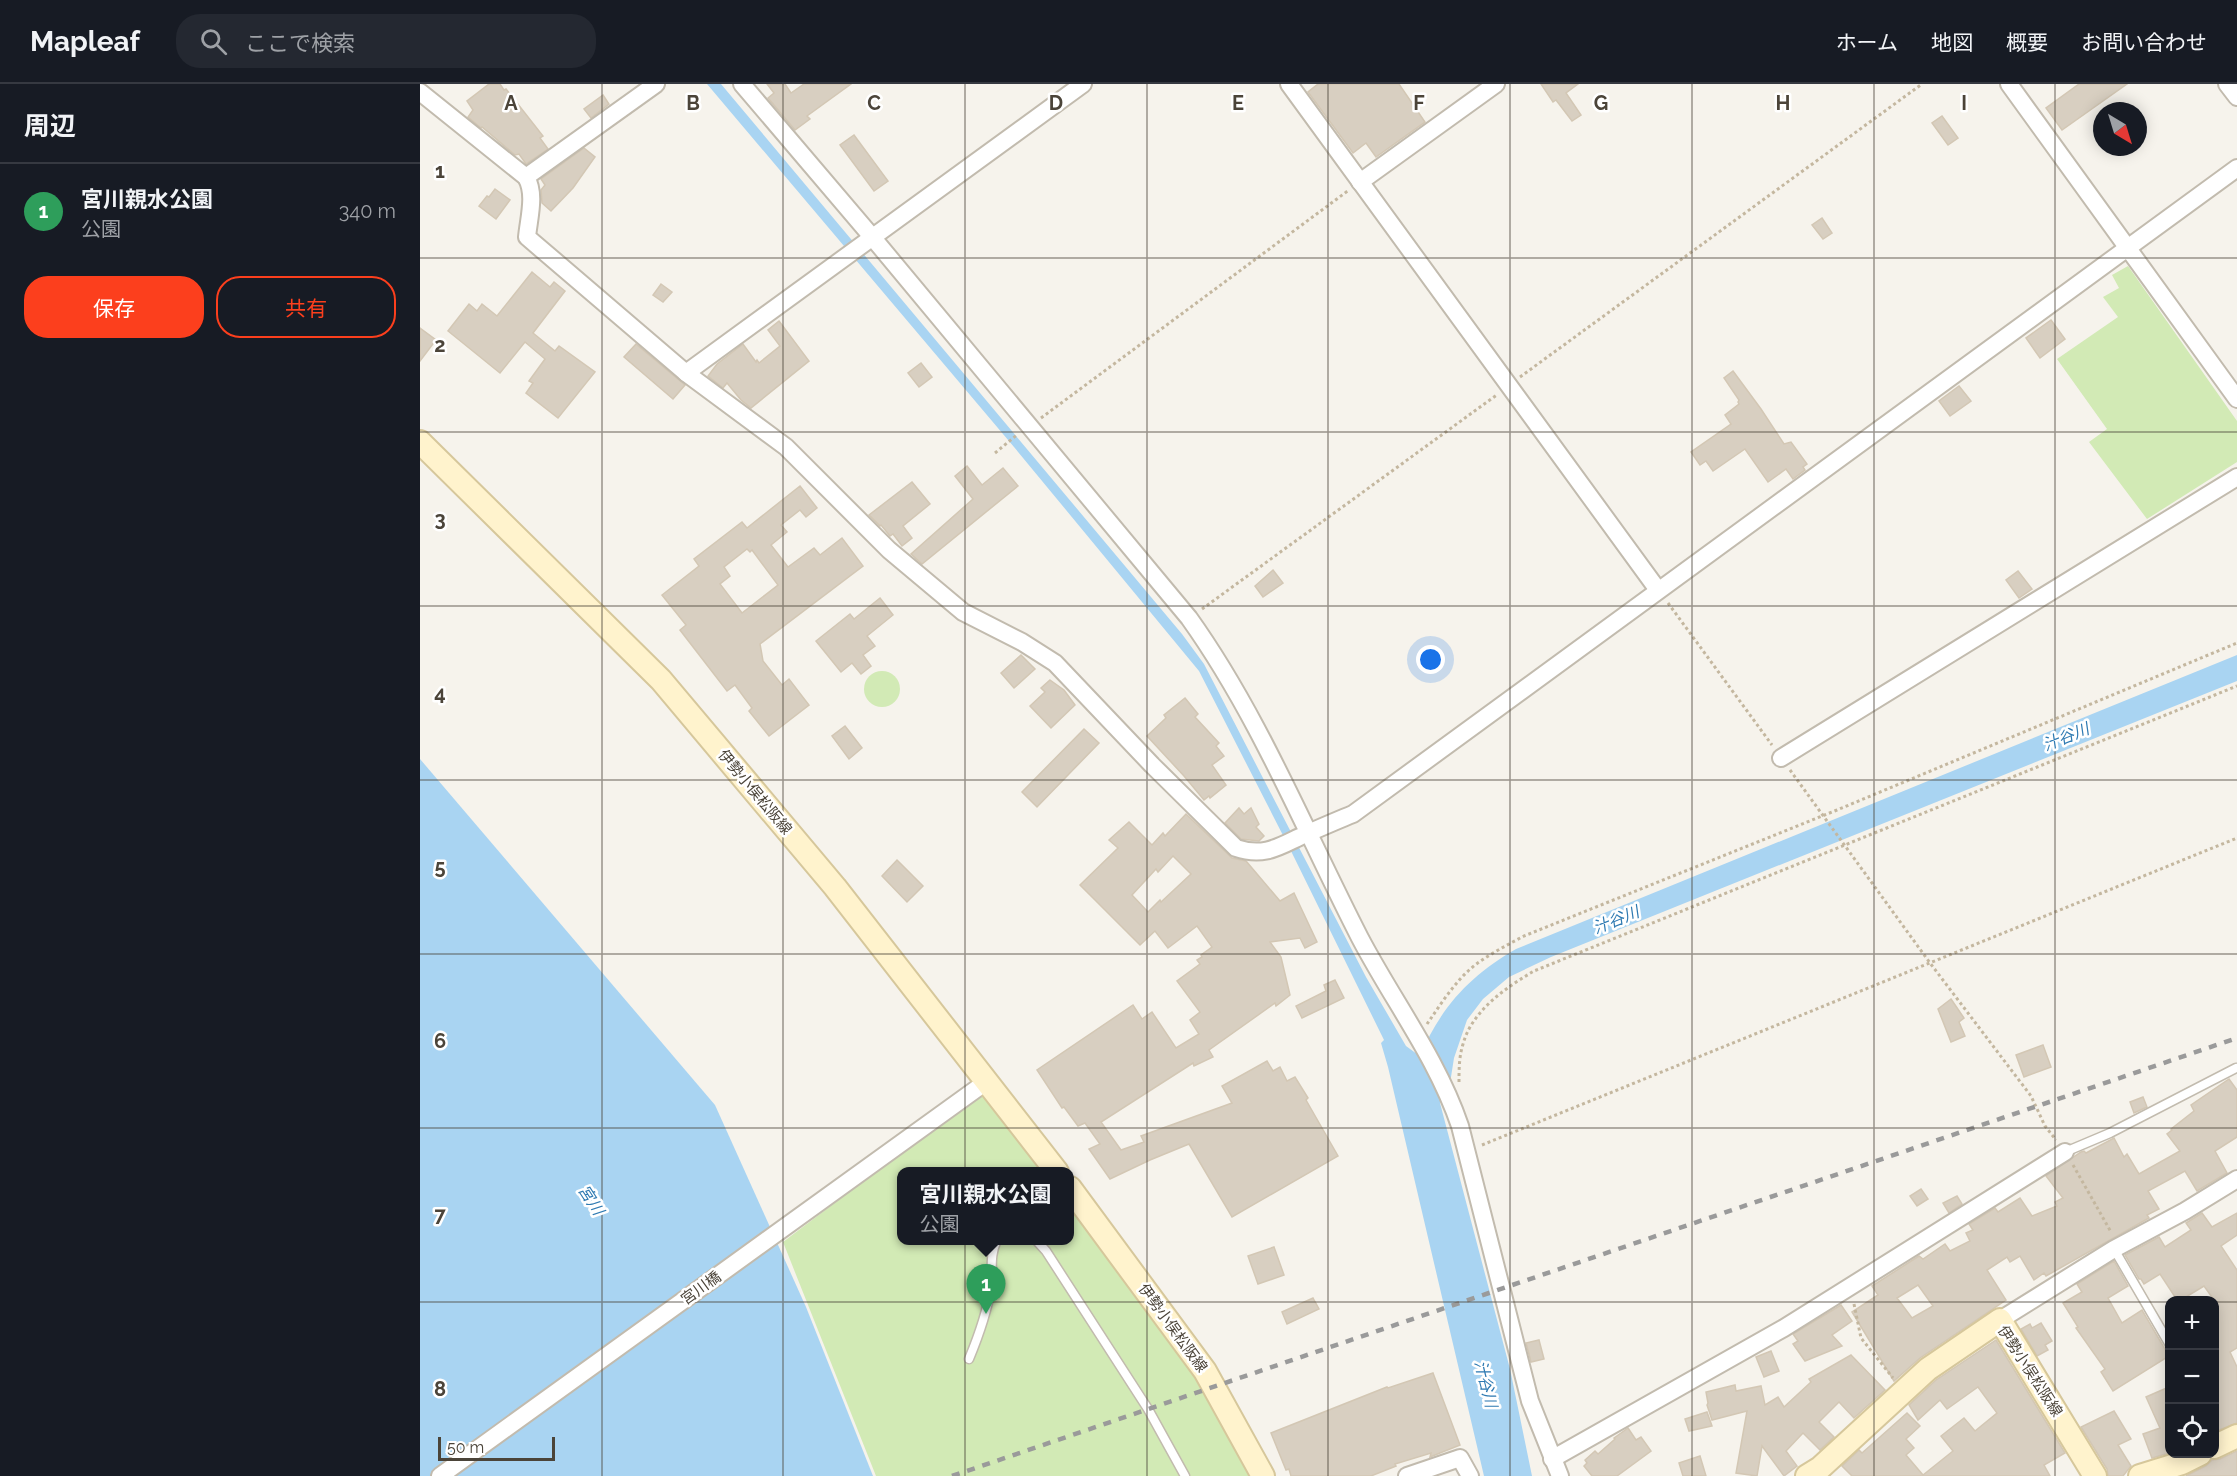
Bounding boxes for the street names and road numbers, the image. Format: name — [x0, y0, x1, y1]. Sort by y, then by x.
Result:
street label: 伊勢小俣松阪線 — [714, 746, 796, 838]
street label: 宮川橋 — [678, 1267, 724, 1309]
street label: 伊勢小俣松阪線 — [1135, 1280, 1211, 1376]
street label: 伊勢小俣松阪線 — [1994, 1322, 2066, 1420]

